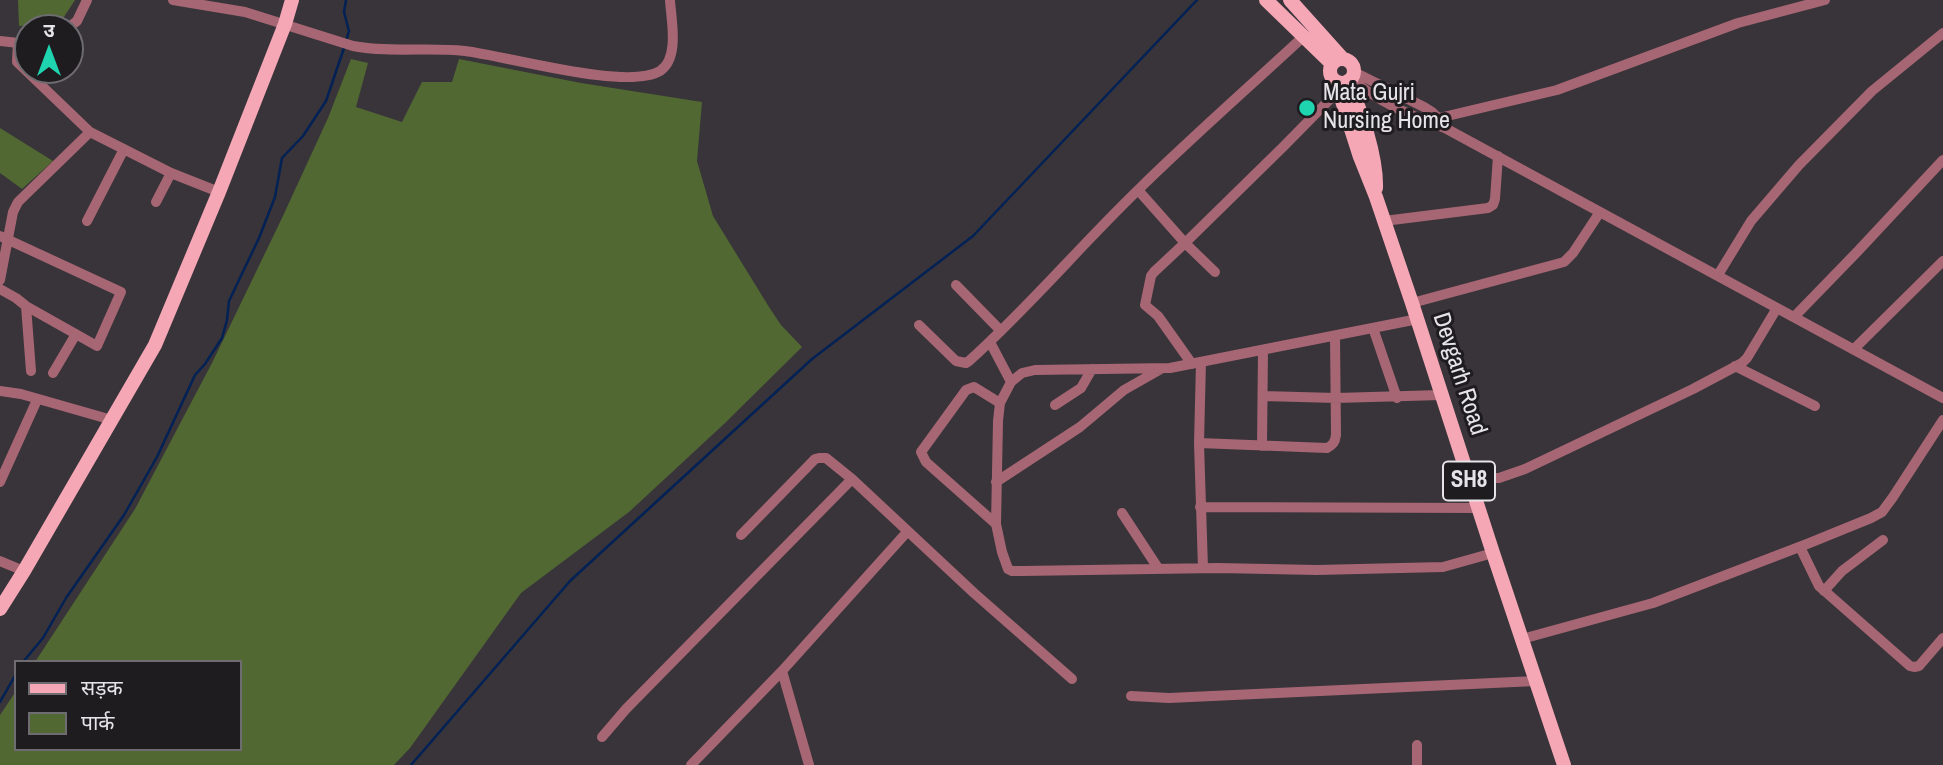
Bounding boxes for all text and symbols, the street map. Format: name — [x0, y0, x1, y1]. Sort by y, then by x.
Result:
north arrow — [14, 14, 84, 84]
text: उ — [43, 17, 55, 43]
place label: Mata Gujri Nursing Home — [1323, 80, 1450, 136]
marker: Mata Gujri Nursing Home — [1297, 98, 1317, 118]
street label: Devgarh Road — [1426, 309, 1492, 439]
road number: SH8 — [1443, 461, 1495, 500]
legend — [14, 660, 242, 751]
text: सड़क — [81, 673, 123, 702]
text: पार्क — [81, 708, 115, 737]

